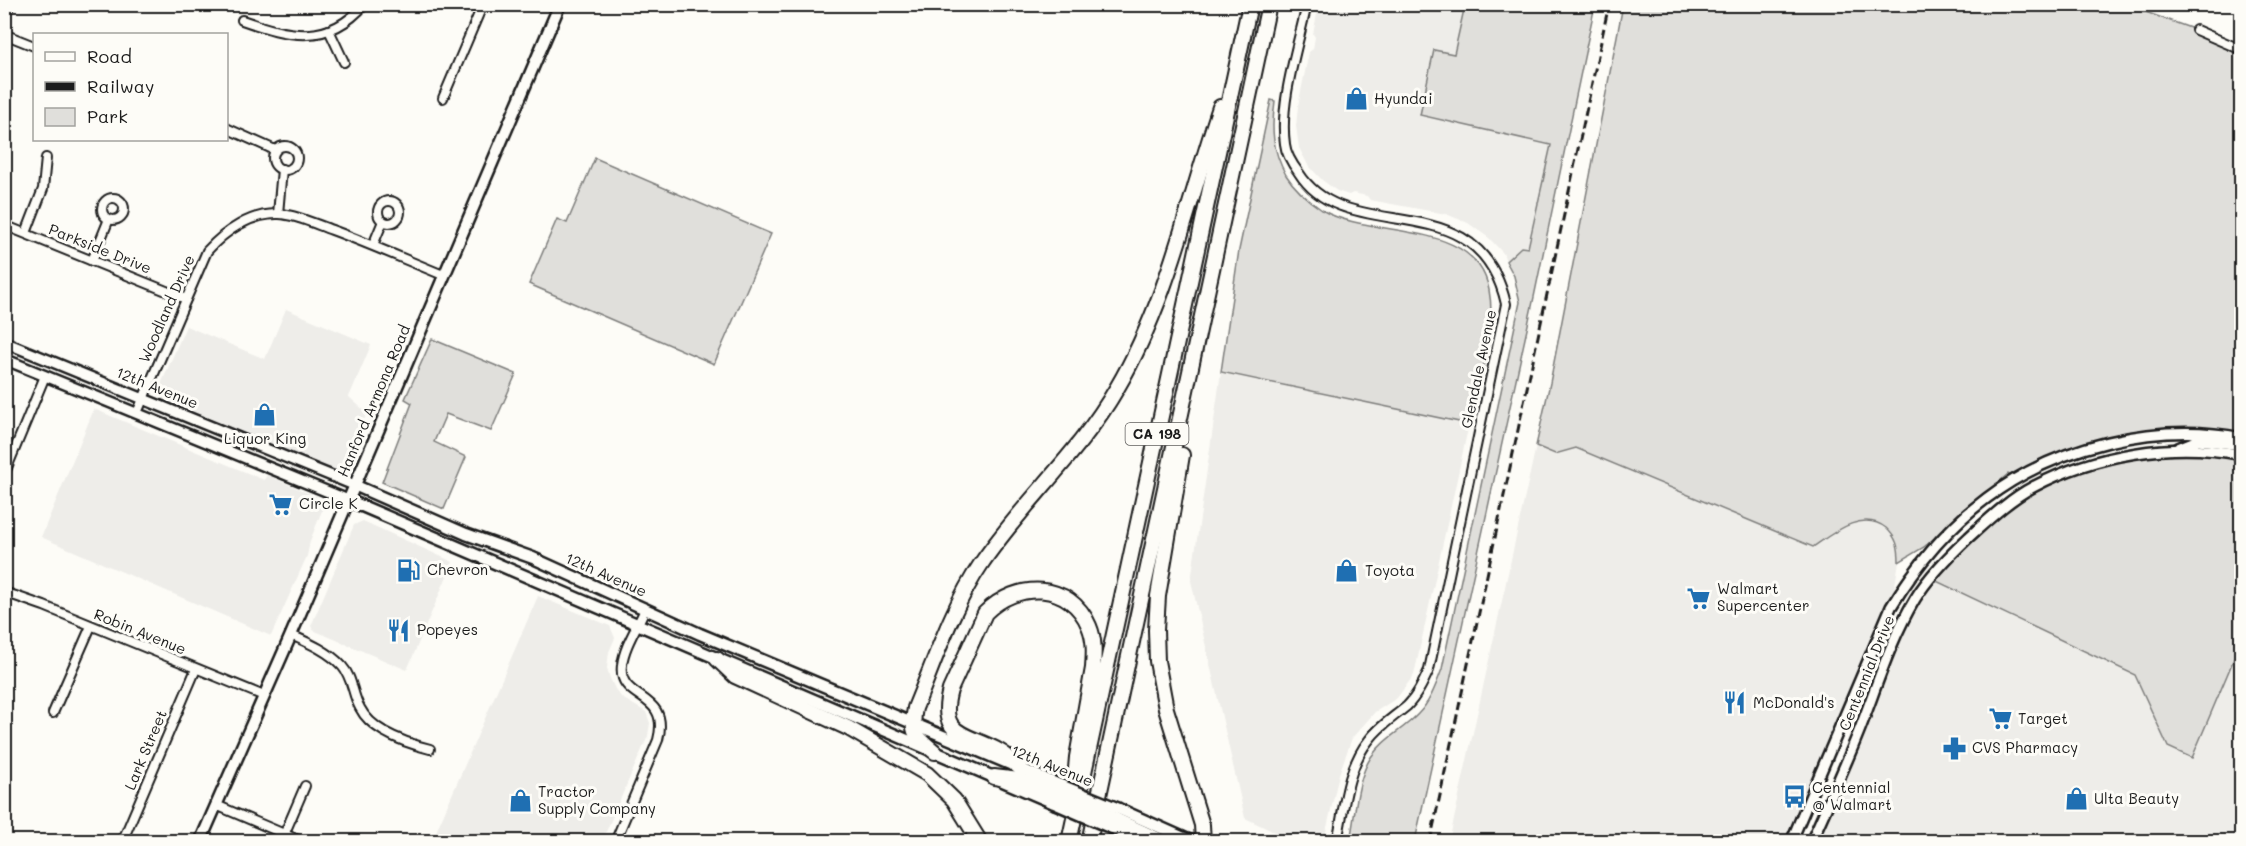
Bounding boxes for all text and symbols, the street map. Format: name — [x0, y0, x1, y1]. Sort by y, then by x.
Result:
legend — [33, 33, 228, 141]
text: Road — [87, 44, 132, 68]
text: Railway — [87, 74, 154, 98]
shop icon: Hyundai — [1343, 86, 1369, 112]
place label: Hyundai — [1374, 88, 1433, 108]
text: Park — [87, 104, 128, 128]
street label: Parkside Drive — [46, 218, 155, 278]
street label: Woodland Drive — [133, 252, 199, 366]
street label: Glendale Avenue — [1456, 307, 1500, 430]
street label: Hanford Armona Road — [332, 321, 414, 480]
street label: 12th Avenue — [113, 362, 201, 413]
shop icon: Liquor King — [252, 402, 278, 428]
road number: CA 198 — [1126, 423, 1188, 445]
place label: Liquor King — [224, 428, 306, 448]
supermarket icon: Circle K — [268, 491, 294, 517]
place label: Circle K — [299, 493, 358, 513]
street label: 12th Avenue — [563, 547, 650, 601]
fuel station icon: Chevron — [396, 557, 422, 583]
shop icon: Toyota — [1334, 558, 1360, 584]
place label: Chevron — [427, 559, 488, 579]
place label: Toyota — [1365, 560, 1415, 580]
place label: Walmart Supercenter — [1717, 578, 1810, 615]
supermarket icon: Walmart Supercenter — [1686, 585, 1712, 611]
street label: Robin Avenue — [91, 604, 189, 659]
street label: Centennial Drive — [1834, 612, 1898, 733]
restaurant icon: Popeyes — [386, 617, 412, 643]
place label: Popeyes — [417, 619, 478, 639]
restaurant icon: McDonald's — [1722, 690, 1748, 716]
place label: McDonald's — [1753, 692, 1835, 712]
street label: Lark Street — [119, 706, 171, 793]
supermarket icon: Target — [1987, 706, 2013, 732]
place label: Target — [2018, 708, 2068, 728]
pharmacy icon: CVS Pharmacy — [1941, 735, 1967, 761]
place label: CVS Pharmacy — [1972, 737, 2078, 757]
street label: 12th Avenue — [1008, 740, 1096, 791]
place label: Centennial @ Walmart — [1812, 777, 1892, 814]
place label: Tractor Supply Company — [538, 781, 656, 818]
bus stop icon: Centennial @ Walmart — [1781, 784, 1807, 810]
shop icon: Ulta Beauty — [2063, 786, 2089, 812]
shop icon: Tractor Supply Company — [507, 788, 533, 814]
place label: Ulta Beauty — [2094, 788, 2179, 808]

